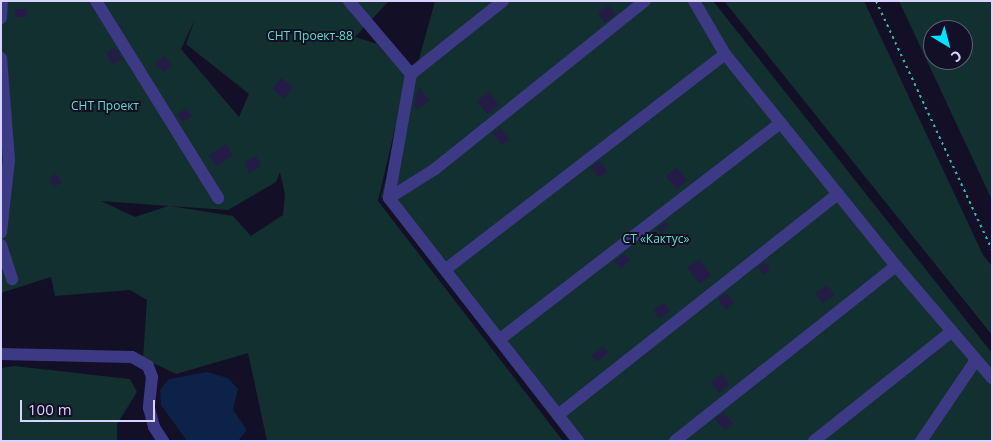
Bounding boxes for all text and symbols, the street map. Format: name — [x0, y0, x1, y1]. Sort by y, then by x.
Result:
north arrow — [923, 20, 973, 70]
park label: СНТ Проект-88 — [267, 29, 353, 43]
text: С — [947, 46, 966, 67]
park label: СНТ Проект — [71, 99, 139, 113]
park label: СТ «Кактус» — [623, 232, 689, 246]
scale bar — [22, 390, 158, 422]
text: 100 m — [28, 399, 72, 419]

